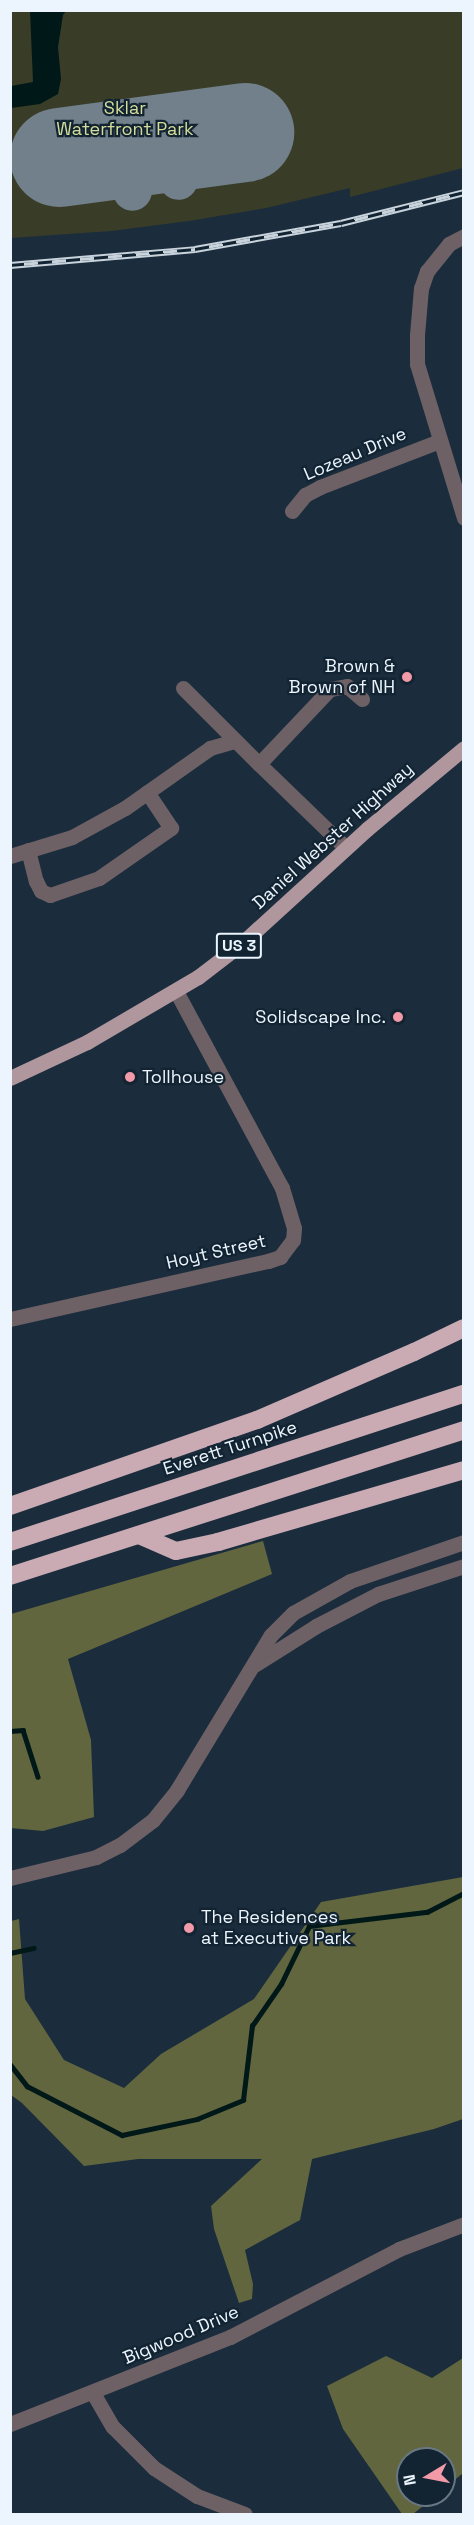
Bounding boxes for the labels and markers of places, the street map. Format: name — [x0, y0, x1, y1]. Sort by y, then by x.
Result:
place label: Brown & Brown of NH — [289, 656, 395, 698]
marker: Brown & Brown of NH — [400, 670, 414, 684]
place label: Solidscape Inc. — [255, 1006, 386, 1028]
marker: Solidscape Inc. — [391, 1010, 405, 1024]
place label: Tollhouse — [142, 1066, 224, 1088]
marker: Tollhouse — [123, 1070, 137, 1084]
place label: The Residences at Executive Park — [201, 1907, 351, 1950]
marker: The Residences at Executive Park — [182, 1921, 196, 1935]

